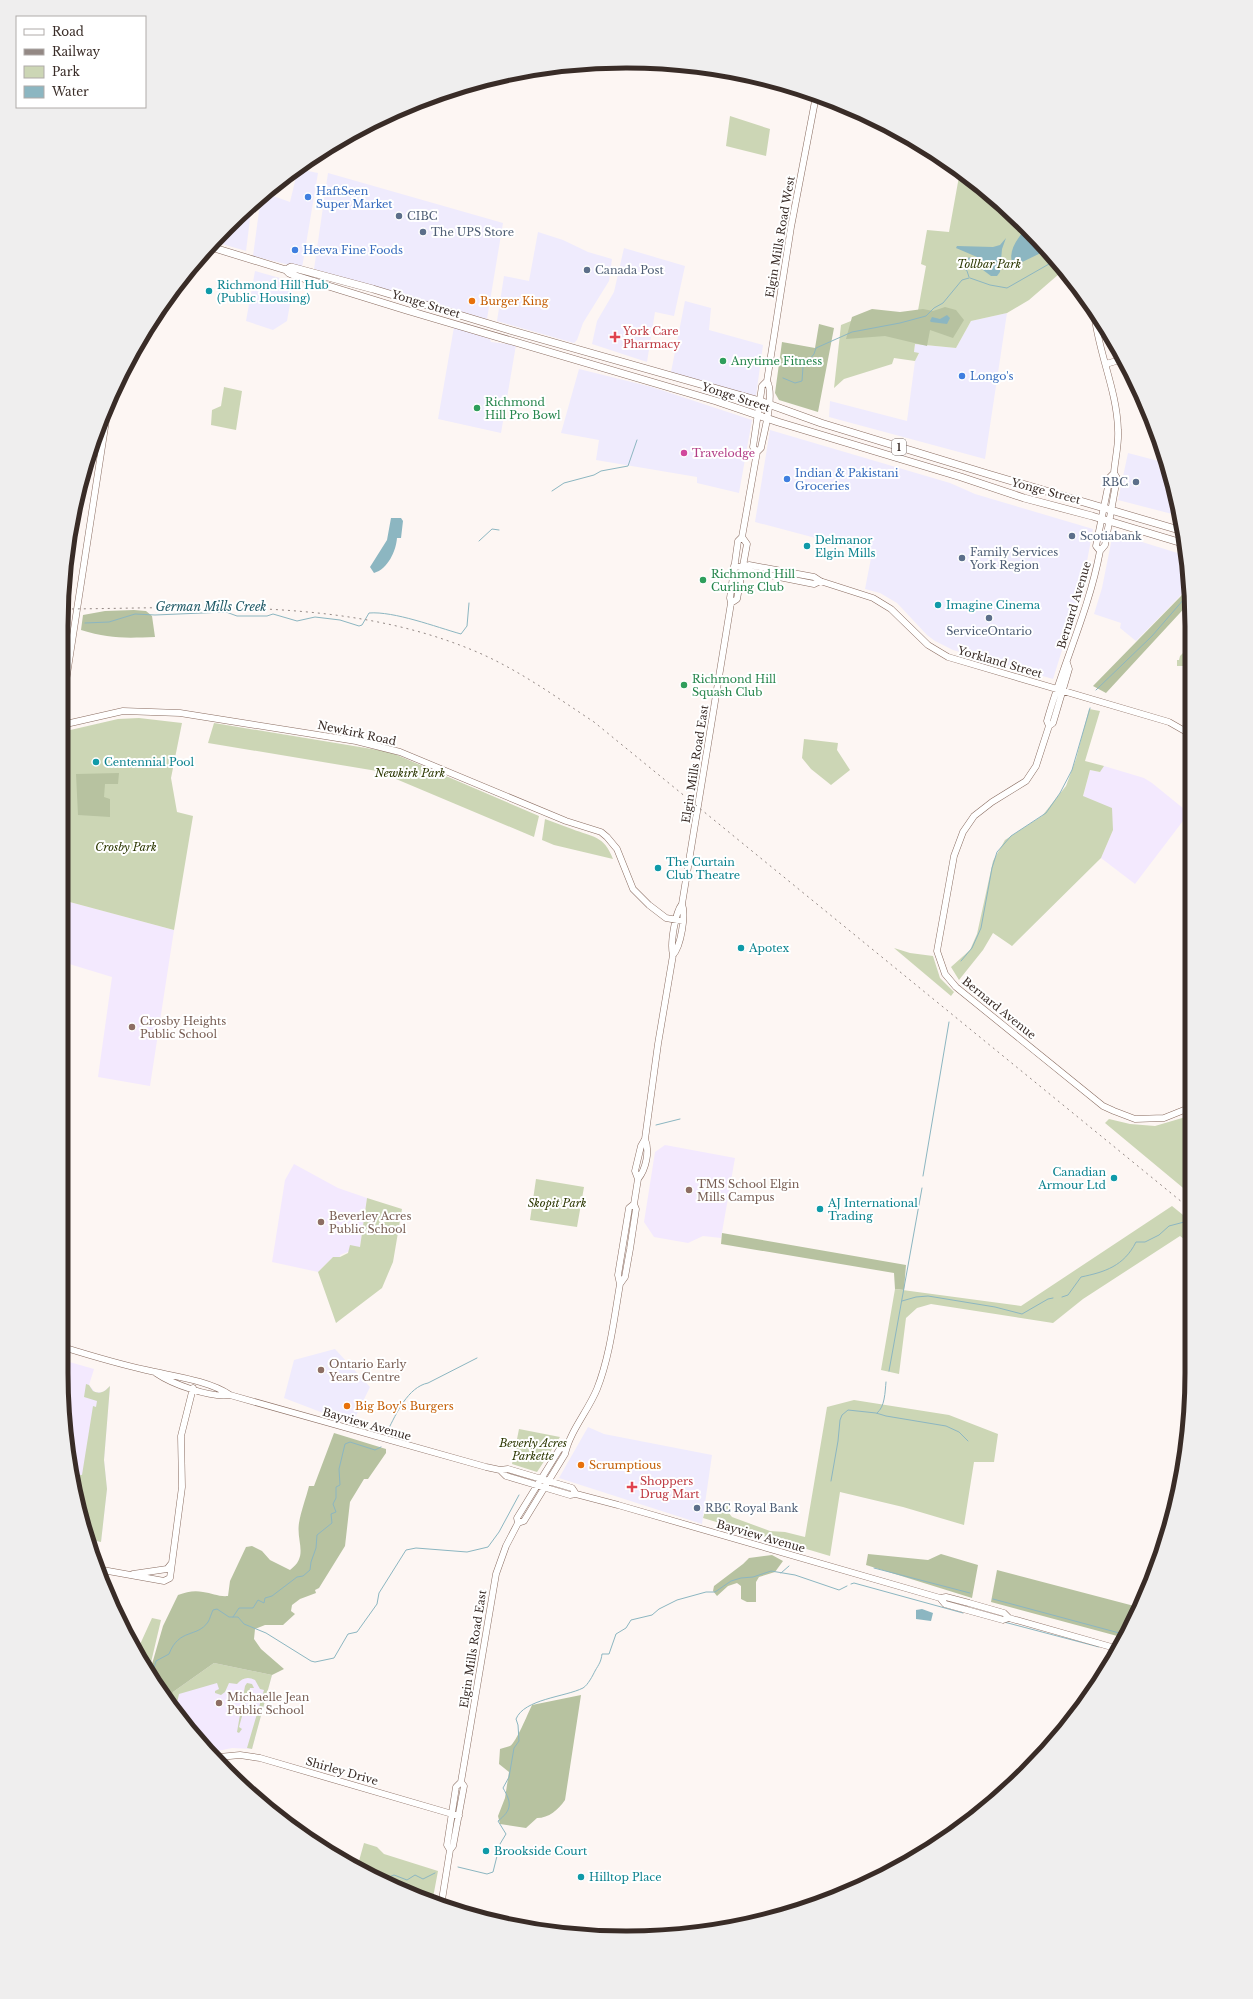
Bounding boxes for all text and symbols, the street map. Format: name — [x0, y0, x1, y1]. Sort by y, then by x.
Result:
legend — [16, 16, 146, 108]
text: Road — [52, 24, 84, 39]
text: Railway — [52, 44, 101, 59]
text: Park — [52, 64, 80, 79]
text: Water — [51, 84, 89, 99]
street label: Elgin Mills Road West — [762, 174, 798, 299]
place label: HaftSeen Super Market — [316, 184, 393, 211]
marker: HaftSeen Super Market — [303, 192, 313, 202]
place label: CIBC — [407, 209, 438, 223]
marker: CIBC — [394, 211, 404, 221]
place label: The UPS Store — [431, 225, 514, 239]
marker: The UPS Store — [418, 227, 428, 237]
place label: Heeva Fine Foods — [303, 243, 403, 257]
marker: Heeva Fine Foods — [290, 245, 300, 255]
park label: Tollbar Park — [957, 257, 1021, 271]
place label: Canada Post — [595, 263, 665, 277]
marker: Canada Post — [582, 265, 592, 275]
place label: Richmond Hill Hub (Public Housing) — [217, 278, 329, 305]
marker: Richmond Hill Hub (Public Housing) — [204, 286, 214, 296]
street label: Yonge Street — [389, 287, 463, 321]
place label: Burger King — [480, 294, 549, 308]
marker: Burger King — [467, 296, 477, 306]
place label: York Care Pharmacy — [622, 324, 680, 351]
marker: York Care Pharmacy — [610, 332, 620, 342]
place label: Anytime Fitness — [730, 354, 822, 368]
marker: Anytime Fitness — [718, 356, 728, 366]
place label: Longo's — [970, 369, 1013, 383]
marker: Longo's — [957, 371, 967, 381]
street label: Yonge Street — [699, 379, 773, 415]
place label: Richmond Hill Pro Bowl — [485, 395, 561, 422]
marker: Richmond Hill Pro Bowl — [472, 403, 482, 413]
road number: 1 — [892, 439, 906, 455]
place label: Travelodge — [692, 446, 755, 460]
marker: Travelodge — [679, 448, 689, 458]
place label: Indian & Pakistani Groceries — [795, 466, 899, 493]
marker: Indian & Pakistani Groceries — [782, 474, 792, 484]
street label: Yonge Street — [1009, 475, 1083, 507]
place label: RBC — [1102, 475, 1128, 489]
marker: RBC — [1131, 477, 1141, 487]
place label: Scotiabank — [1080, 529, 1142, 543]
marker: Scotiabank — [1067, 531, 1077, 541]
place label: Delmanor Elgin Mills — [815, 533, 876, 560]
marker: Delmanor Elgin Mills — [802, 541, 812, 551]
place label: Family Services York Region — [969, 545, 1058, 572]
marker: Family Services York Region — [957, 553, 967, 563]
street label: Bernard Avenue — [1054, 560, 1094, 650]
place label: Richmond Hill Curling Club — [711, 567, 796, 594]
marker: Richmond Hill Curling Club — [698, 575, 708, 585]
place label: Imagine Cinema — [946, 598, 1041, 612]
water label: German Mills Creek — [155, 599, 267, 614]
marker: Imagine Cinema — [933, 600, 943, 610]
marker: ServiceOntario — [984, 613, 994, 623]
place label: ServiceOntario — [946, 624, 1032, 638]
street label: Yorkland Street — [955, 643, 1045, 681]
place label: Richmond Hill Squash Club — [692, 672, 777, 699]
marker: Richmond Hill Squash Club — [679, 680, 689, 690]
street label: Elgin Mills Road East — [679, 703, 711, 824]
street label: Newkirk Road — [316, 718, 398, 748]
place label: Centennial Pool — [104, 755, 195, 769]
marker: Centennial Pool — [91, 757, 101, 767]
park label: Newkirk Park — [374, 766, 445, 780]
park label: Crosby Park — [95, 840, 157, 854]
place label: The Curtain Club Theatre — [666, 855, 740, 882]
marker: The Curtain Club Theatre — [653, 863, 663, 873]
place label: Apotex — [748, 941, 790, 955]
marker: Apotex — [736, 943, 746, 953]
street label: Bernard Avenue — [959, 974, 1039, 1042]
place label: Crosby Heights Public School — [140, 1014, 226, 1041]
marker: Crosby Heights Public School — [127, 1022, 137, 1032]
place label: Canadian Armour Ltd — [1037, 1165, 1107, 1192]
marker: Canadian Armour Ltd — [1109, 1173, 1119, 1183]
place label: TMS School Elgin Mills Campus — [697, 1177, 800, 1204]
marker: TMS School Elgin Mills Campus — [684, 1185, 694, 1195]
park label: Skopit Park — [528, 1196, 587, 1210]
place label: AJ International Trading — [827, 1196, 918, 1223]
marker: AJ International Trading — [815, 1204, 825, 1214]
place label: Beverley Acres Public School — [329, 1209, 411, 1236]
marker: Beverley Acres Public School — [316, 1217, 326, 1227]
place label: Ontario Early Years Centre — [328, 1357, 406, 1384]
marker: Ontario Early Years Centre — [316, 1365, 326, 1375]
place label: Big Boy's Burgers — [355, 1399, 454, 1413]
marker: Big Boy's Burgers — [342, 1401, 352, 1411]
street label: Bayview Avenue — [321, 1405, 413, 1443]
park label: Beverly Acres Parkette — [498, 1436, 567, 1463]
place label: Scrumptious — [589, 1458, 661, 1472]
marker: Scrumptious — [576, 1460, 586, 1470]
place label: Shoppers Drug Mart — [640, 1474, 700, 1501]
marker: Shoppers Drug Mart — [627, 1482, 637, 1492]
place label: RBC Royal Bank — [705, 1501, 798, 1515]
marker: RBC Royal Bank — [692, 1503, 702, 1513]
street label: Bayview Avenue — [715, 1517, 807, 1555]
street label: Elgin Mills Road East — [457, 1588, 489, 1709]
place label: Michaelle Jean Public School — [227, 1690, 310, 1717]
marker: Michaelle Jean Public School — [214, 1698, 224, 1708]
street label: Shirley Drive — [304, 1754, 380, 1788]
place label: Brookside Court — [494, 1844, 588, 1858]
marker: Brookside Court — [481, 1846, 491, 1856]
place label: Hilltop Place — [589, 1870, 661, 1884]
marker: Hilltop Place — [576, 1872, 586, 1882]

